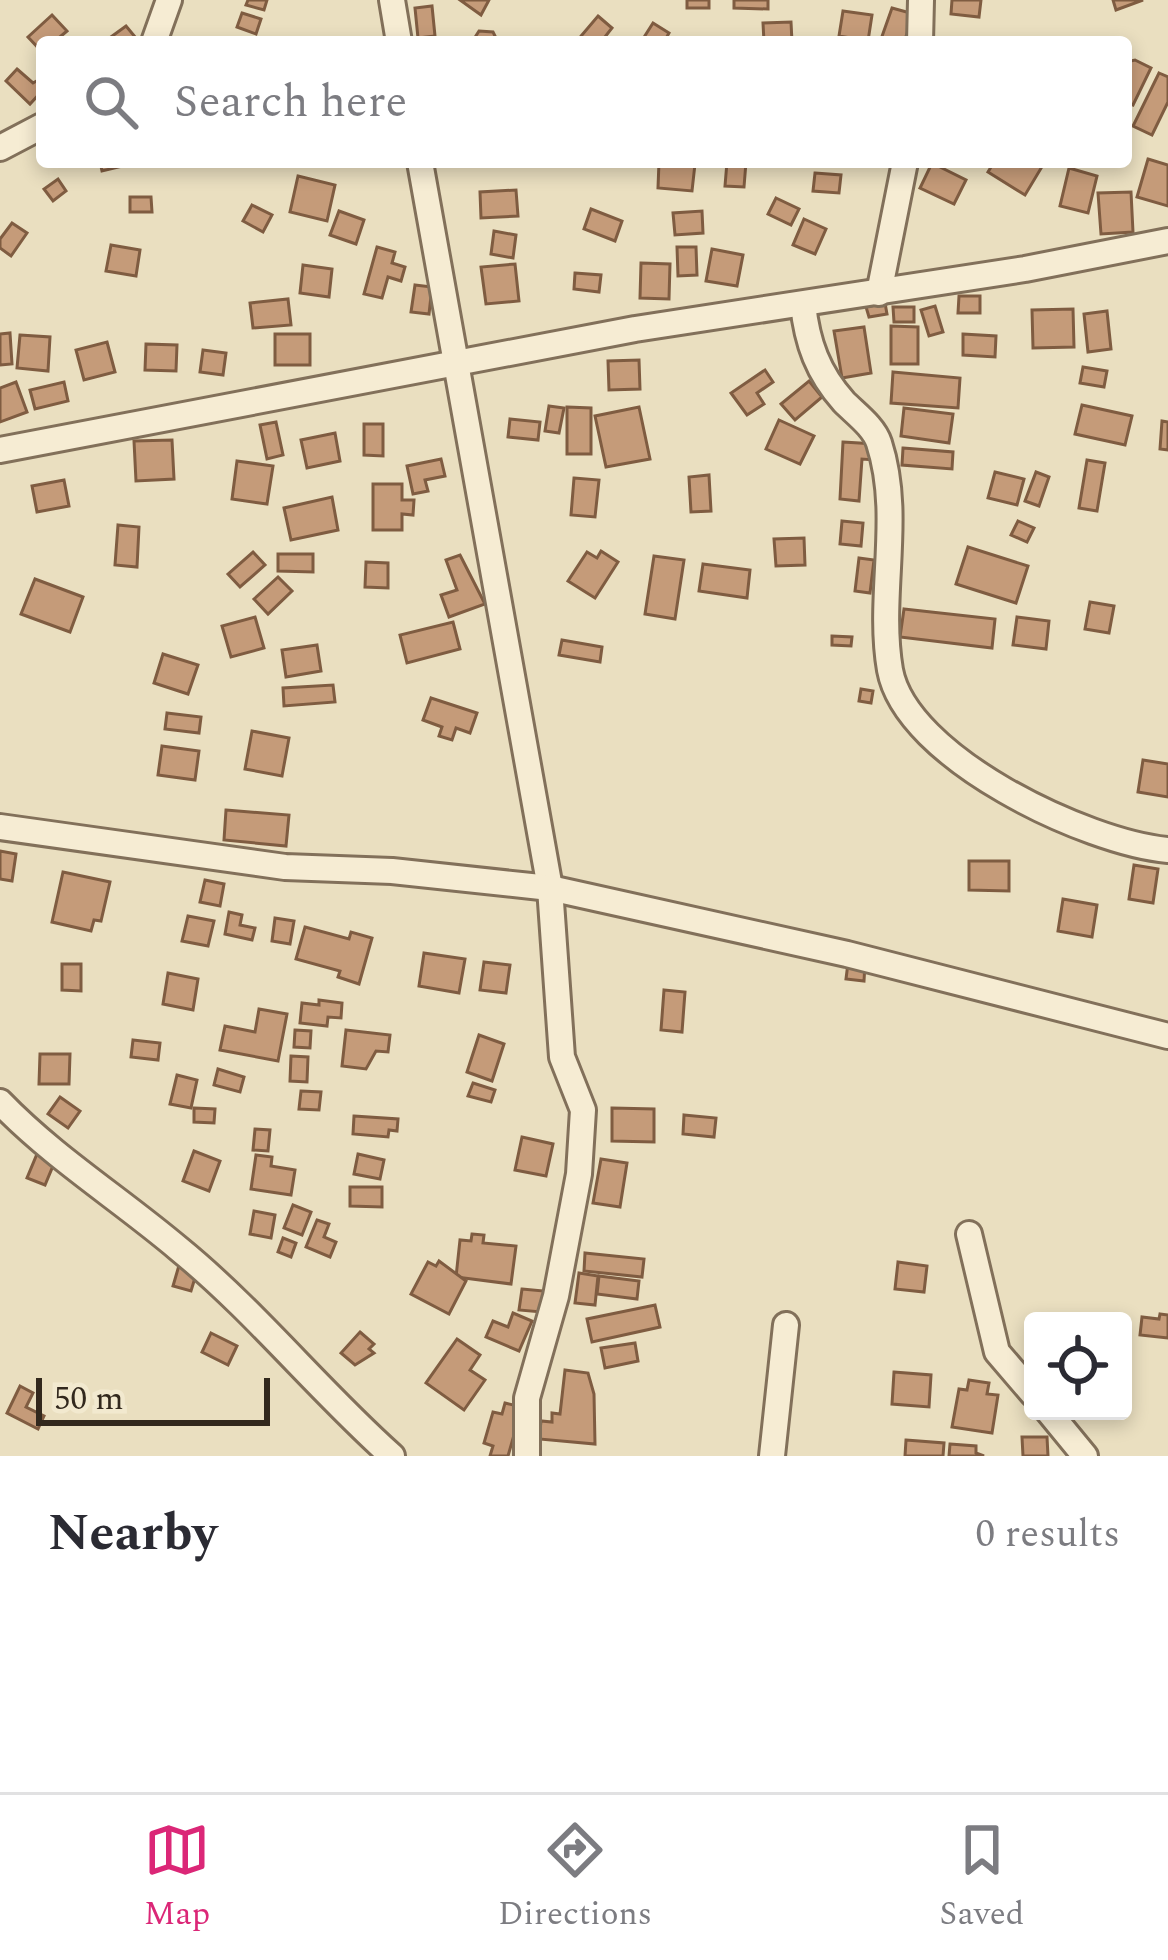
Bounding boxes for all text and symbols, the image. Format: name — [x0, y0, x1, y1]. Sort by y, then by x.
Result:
search box — [36, 36, 1132, 168]
text: Search here — [174, 68, 407, 137]
icon: search — [78, 69, 144, 135]
map controls — [1024, 1312, 1132, 1420]
button: locate — [1024, 1312, 1132, 1420]
scale bar — [36, 1372, 270, 1425]
text: 50 m — [54, 1374, 124, 1424]
text: Nearby — [48, 1495, 217, 1573]
text: 0 results — [976, 1505, 1120, 1564]
tab: Map — [144, 1817, 210, 1939]
tab: Directions — [498, 1817, 652, 1939]
tab: Saved — [940, 1817, 1024, 1939]

